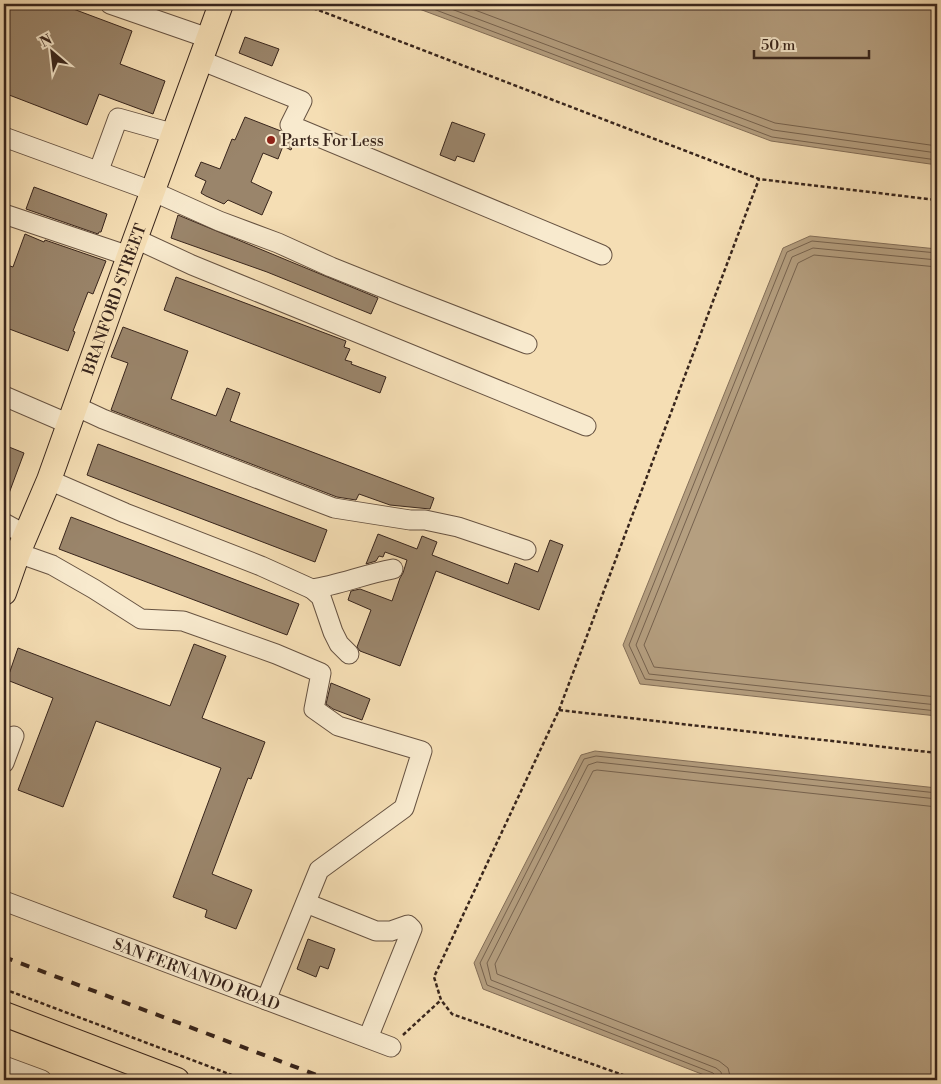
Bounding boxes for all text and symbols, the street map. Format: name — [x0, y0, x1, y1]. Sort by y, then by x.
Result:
north arrow — [28, 28, 78, 78]
scale bar — [754, 28, 868, 60]
text: N — [37, 31, 55, 52]
text: 50 m — [761, 36, 795, 55]
place label: Parts For Less — [281, 131, 384, 151]
marker: Parts For Less — [265, 134, 277, 146]
street label: BRANFORD STREET — [78, 221, 151, 379]
street label: SAN FERNANDO ROAD — [110, 934, 283, 1015]

